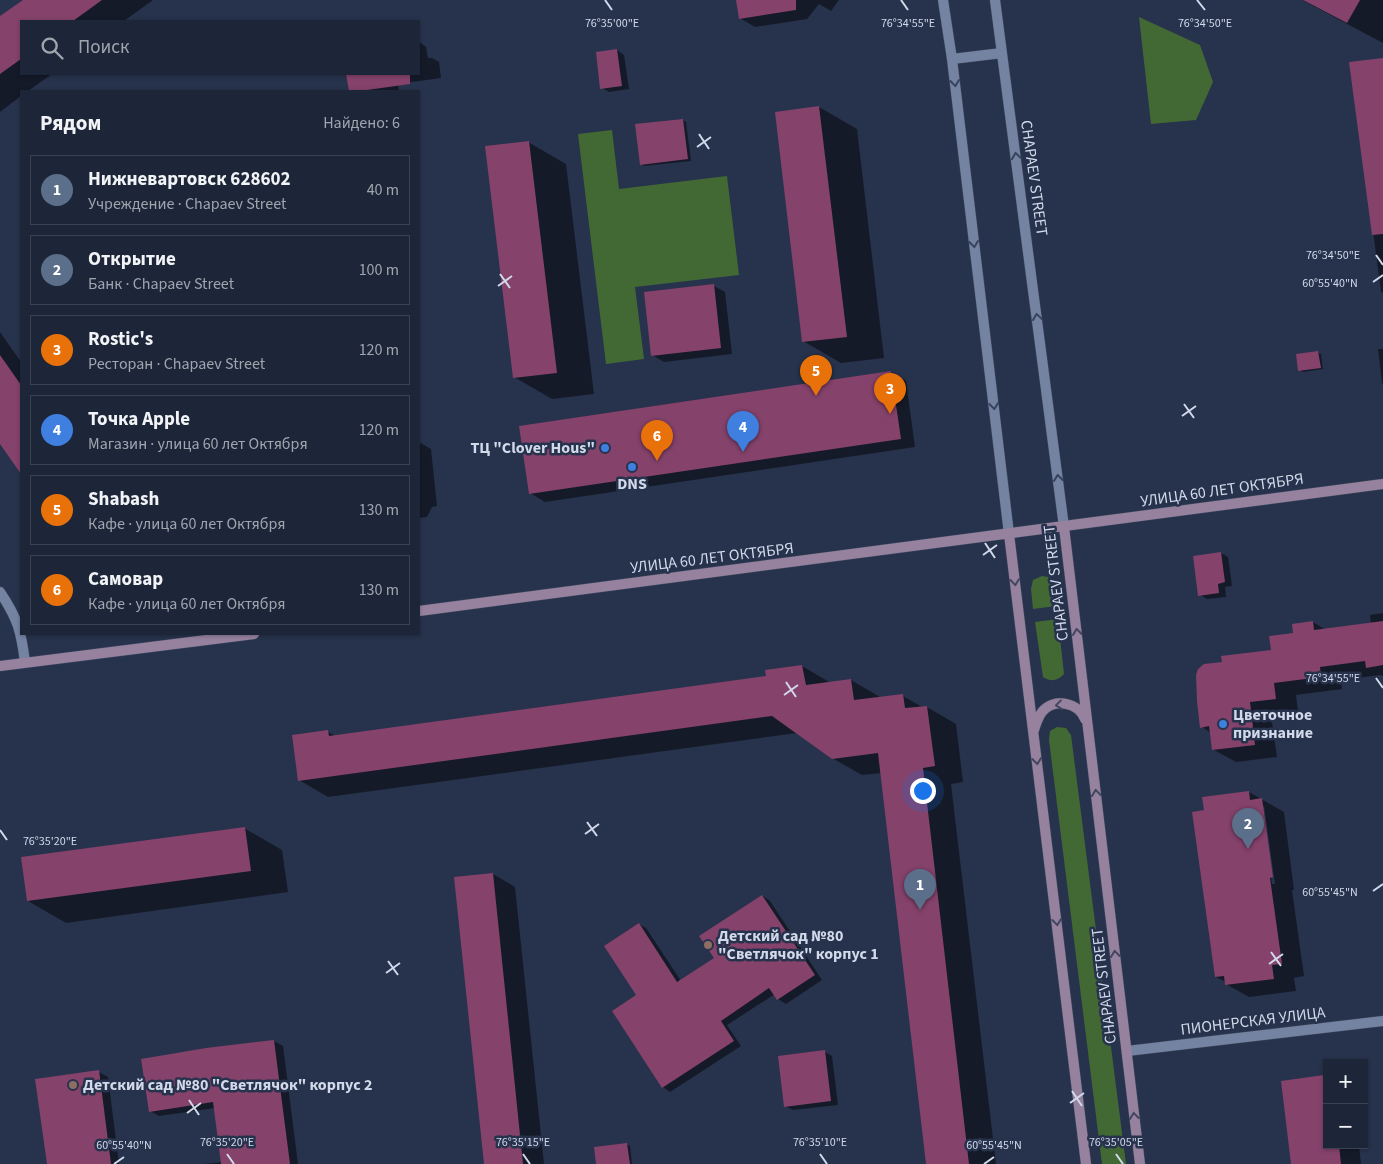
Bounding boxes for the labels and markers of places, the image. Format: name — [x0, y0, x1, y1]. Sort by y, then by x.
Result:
pin: 5 — [800, 355, 832, 396]
pin: 3 — [874, 373, 906, 414]
pin: 4 — [727, 411, 759, 452]
pin: 6 — [641, 420, 673, 461]
place label: ТЦ "Clover Hous" — [470, 437, 595, 459]
marker: ТЦ "Clover Hous" — [599, 442, 611, 454]
marker: DNS — [626, 461, 638, 473]
place label: DNS — [617, 473, 647, 495]
place label: Цветочное признание — [1233, 704, 1313, 744]
marker: Цветочное признание — [1217, 718, 1229, 730]
pin: 2 — [1232, 808, 1264, 849]
pin: 1 — [904, 869, 936, 910]
place label: Детский сад №80 "Светлячок" корпус 1 — [718, 925, 879, 965]
marker: Детский сад №80 "Светлячок" корпус 1 — [702, 939, 714, 951]
place label: Детский сад №80 "Светлячок" корпус 2 — [83, 1074, 372, 1096]
marker: Детский сад №80 "Светлячок" корпус 2 — [67, 1079, 79, 1091]

